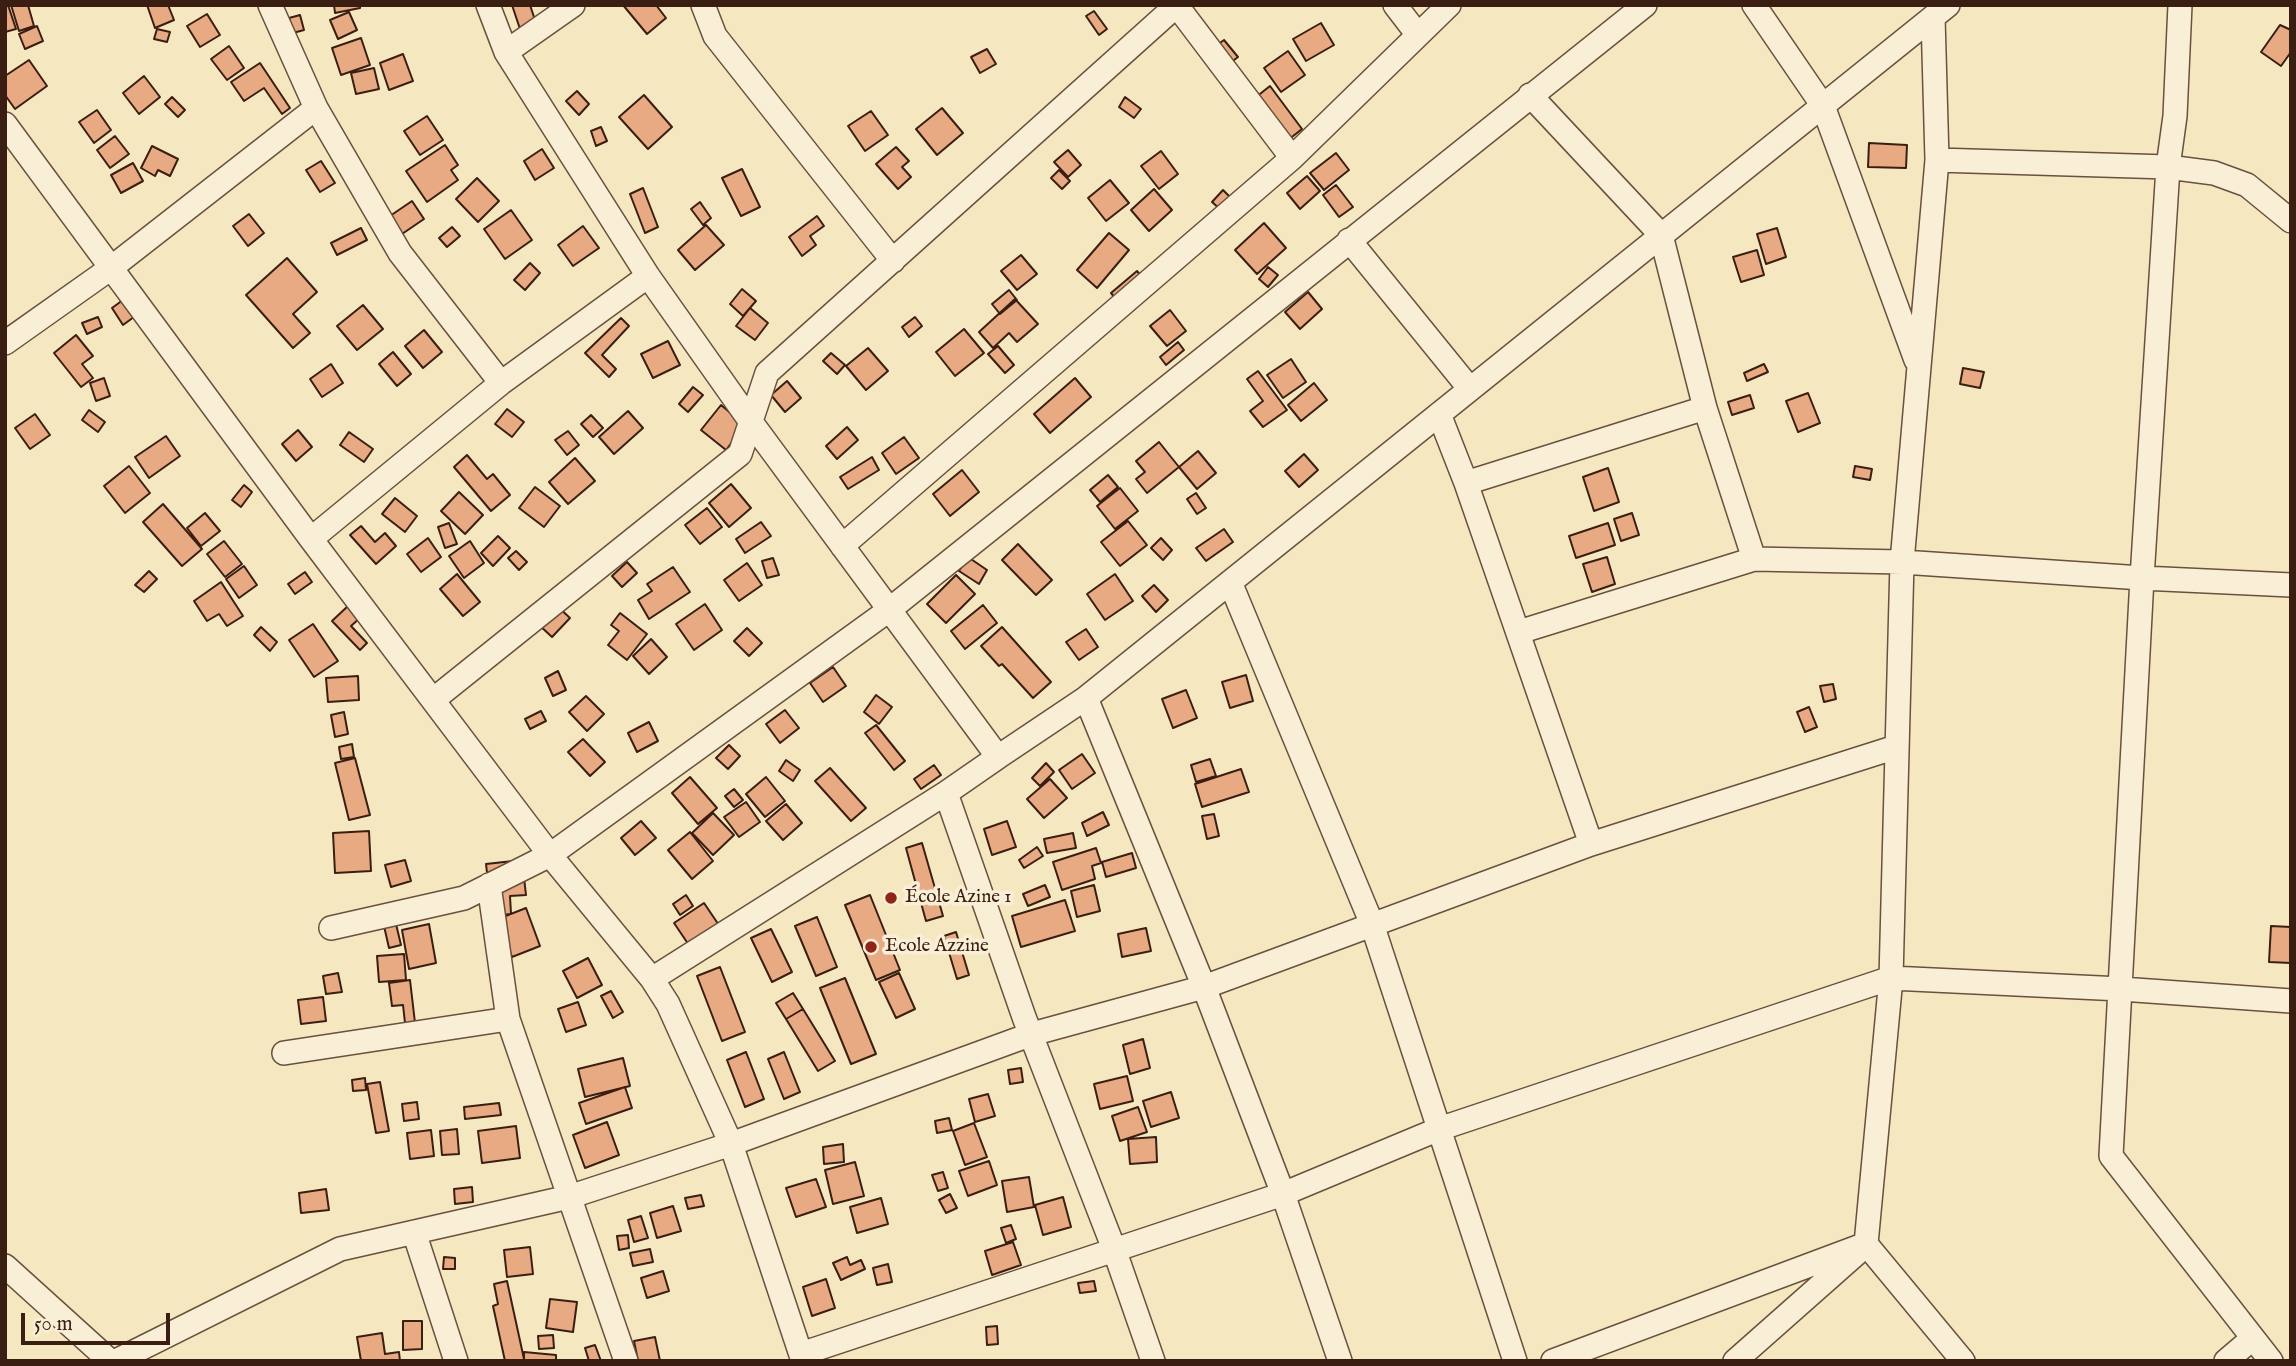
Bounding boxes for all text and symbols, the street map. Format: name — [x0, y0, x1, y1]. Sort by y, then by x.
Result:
place label: École Azine 1 — [905, 887, 1011, 909]
marker: École Azine 1 — [883, 890, 899, 906]
place label: Ecole Azzine — [885, 936, 989, 958]
marker: Ecole Azzine — [863, 939, 879, 955]
scale bar — [24, 1300, 173, 1344]
text: 50 m — [34, 1311, 73, 1338]

